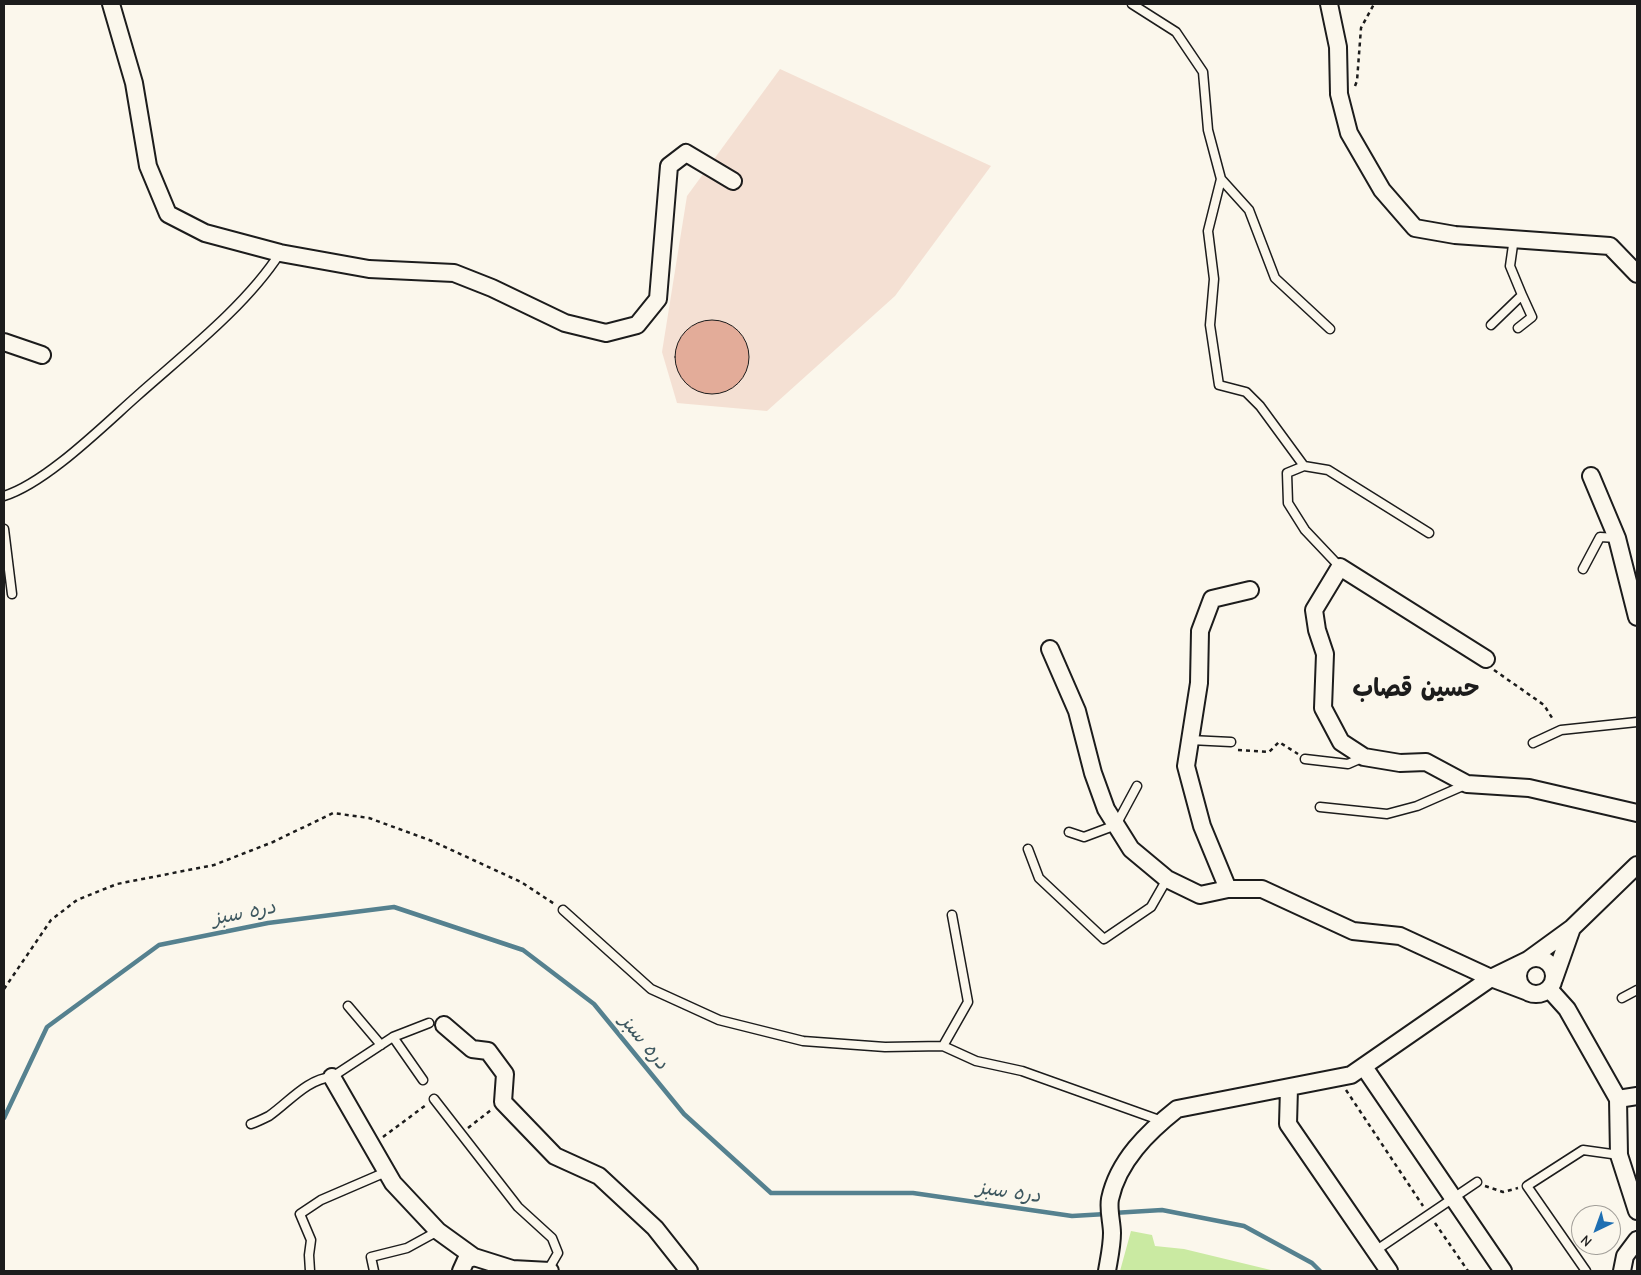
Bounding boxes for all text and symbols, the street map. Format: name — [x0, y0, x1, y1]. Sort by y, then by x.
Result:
district label: حسین قصاب — [1353, 675, 1479, 703]
water label: دره سبز — [210, 895, 278, 931]
water label: دره سبز — [615, 1010, 673, 1074]
water label: دره سبز — [976, 1176, 1042, 1208]
north arrow — [1571, 1205, 1621, 1255]
text: N — [1577, 1231, 1595, 1250]

